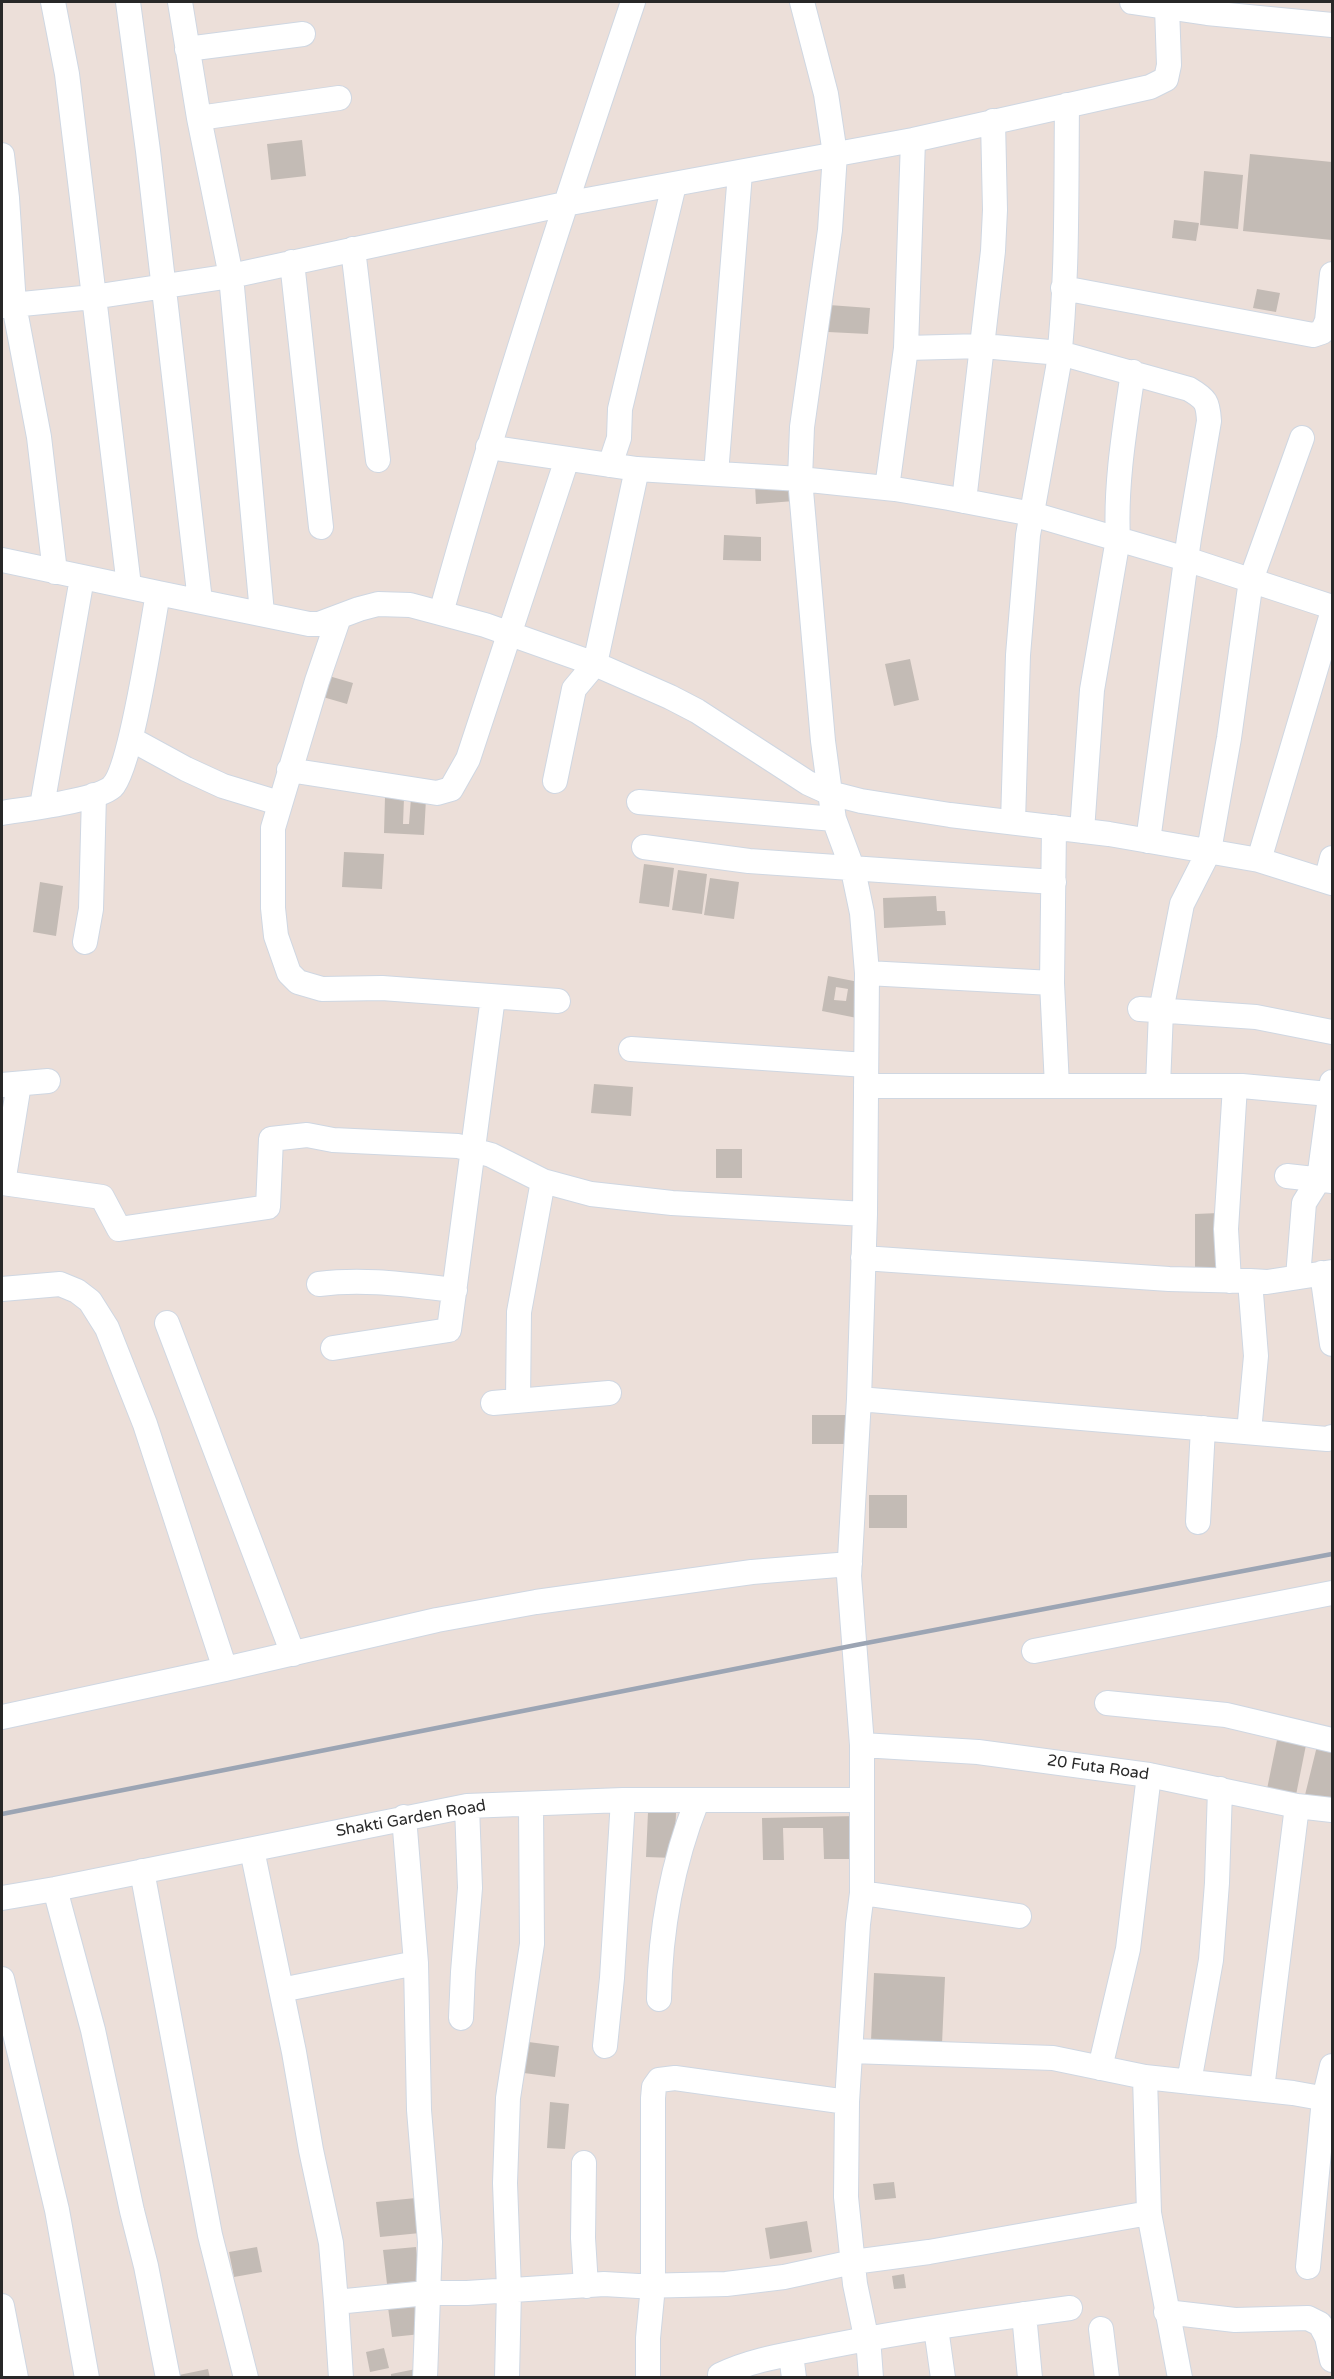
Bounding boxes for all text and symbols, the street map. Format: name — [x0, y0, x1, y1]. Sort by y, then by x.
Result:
street label: 20 Futa Road — [1046, 1751, 1150, 1785]
street label: Shakti Garden Road — [335, 1796, 487, 1842]

